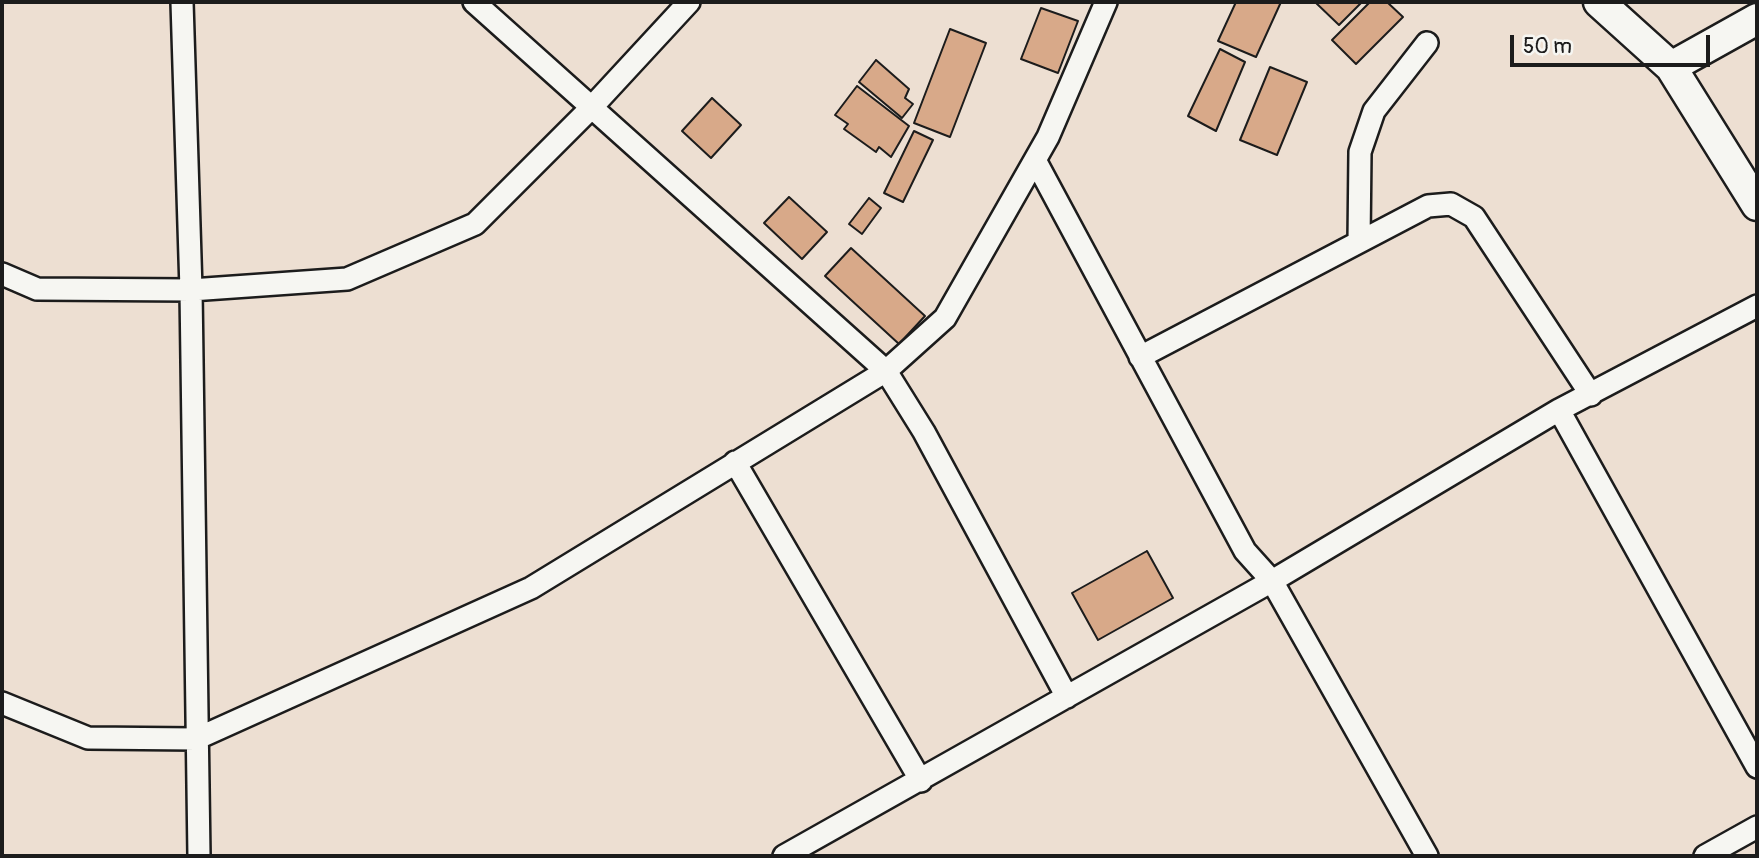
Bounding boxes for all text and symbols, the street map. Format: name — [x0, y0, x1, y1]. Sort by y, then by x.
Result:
scale bar — [1514, 21, 1714, 65]
text: 50 m — [1523, 33, 1572, 60]

